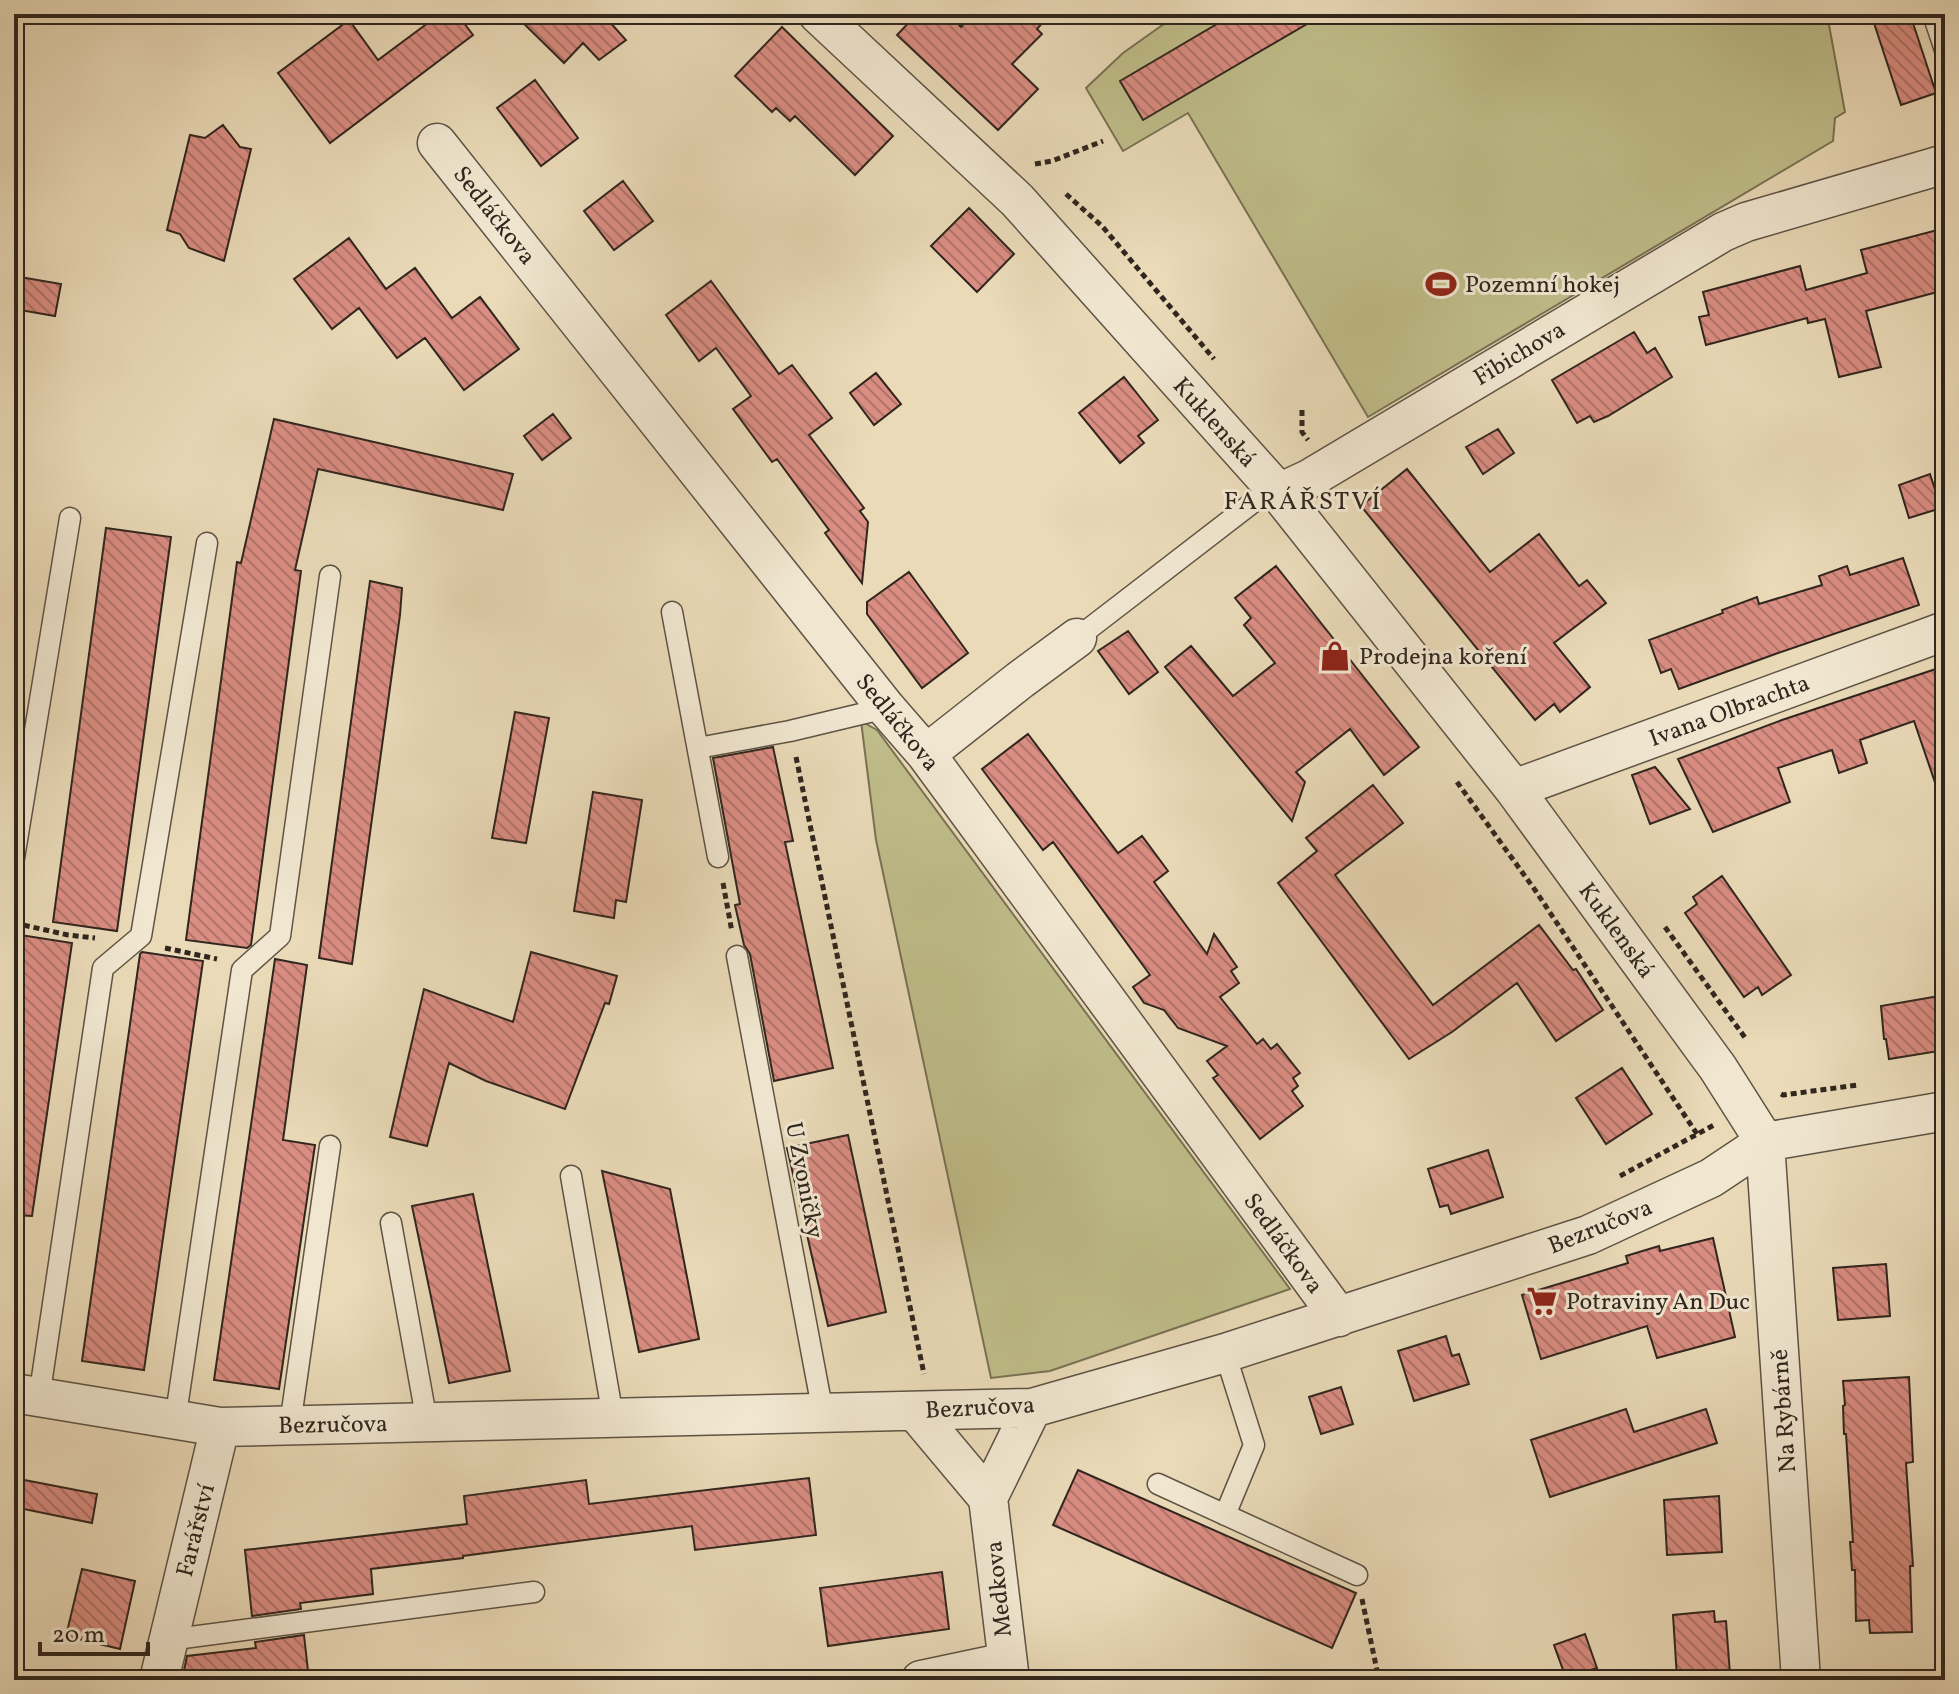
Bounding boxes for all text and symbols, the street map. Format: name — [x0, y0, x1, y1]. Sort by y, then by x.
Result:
street label: Sedláčkova — [444, 160, 543, 273]
sports icon: Pozemní hokej — [1424, 267, 1458, 301]
place label: Pozemní hokej — [1465, 269, 1620, 303]
street label: Fibichova — [1468, 314, 1572, 396]
street label: Kuklenská — [1164, 371, 1263, 476]
district label: FARÁŘSTVÍ — [1224, 484, 1382, 520]
shop icon: Prodejna koření — [1318, 639, 1352, 673]
place label: Prodejna koření — [1359, 641, 1527, 675]
street label: Sedláčkova — [846, 667, 947, 780]
street label: Ivana Olbrachta — [1645, 667, 1815, 757]
street label: Kuklenská — [1569, 876, 1662, 986]
street label: U Zvoničky — [775, 1119, 831, 1242]
street label: Sedláčkova — [1234, 1187, 1331, 1302]
street label: Bezručova — [1543, 1192, 1658, 1264]
supermarket icon: Potraviny An Duc — [1525, 1284, 1559, 1318]
place label: Potraviny An Duc — [1566, 1286, 1750, 1320]
street label: Na Rybárně — [1764, 1348, 1806, 1474]
street label: Bezručova — [924, 1389, 1036, 1429]
street label: Bezručova — [278, 1408, 388, 1444]
street label: Farářství — [169, 1480, 225, 1581]
street label: Medkova — [978, 1539, 1022, 1639]
scale bar — [40, 1606, 148, 1656]
text: 20 m — [52, 1619, 105, 1653]

